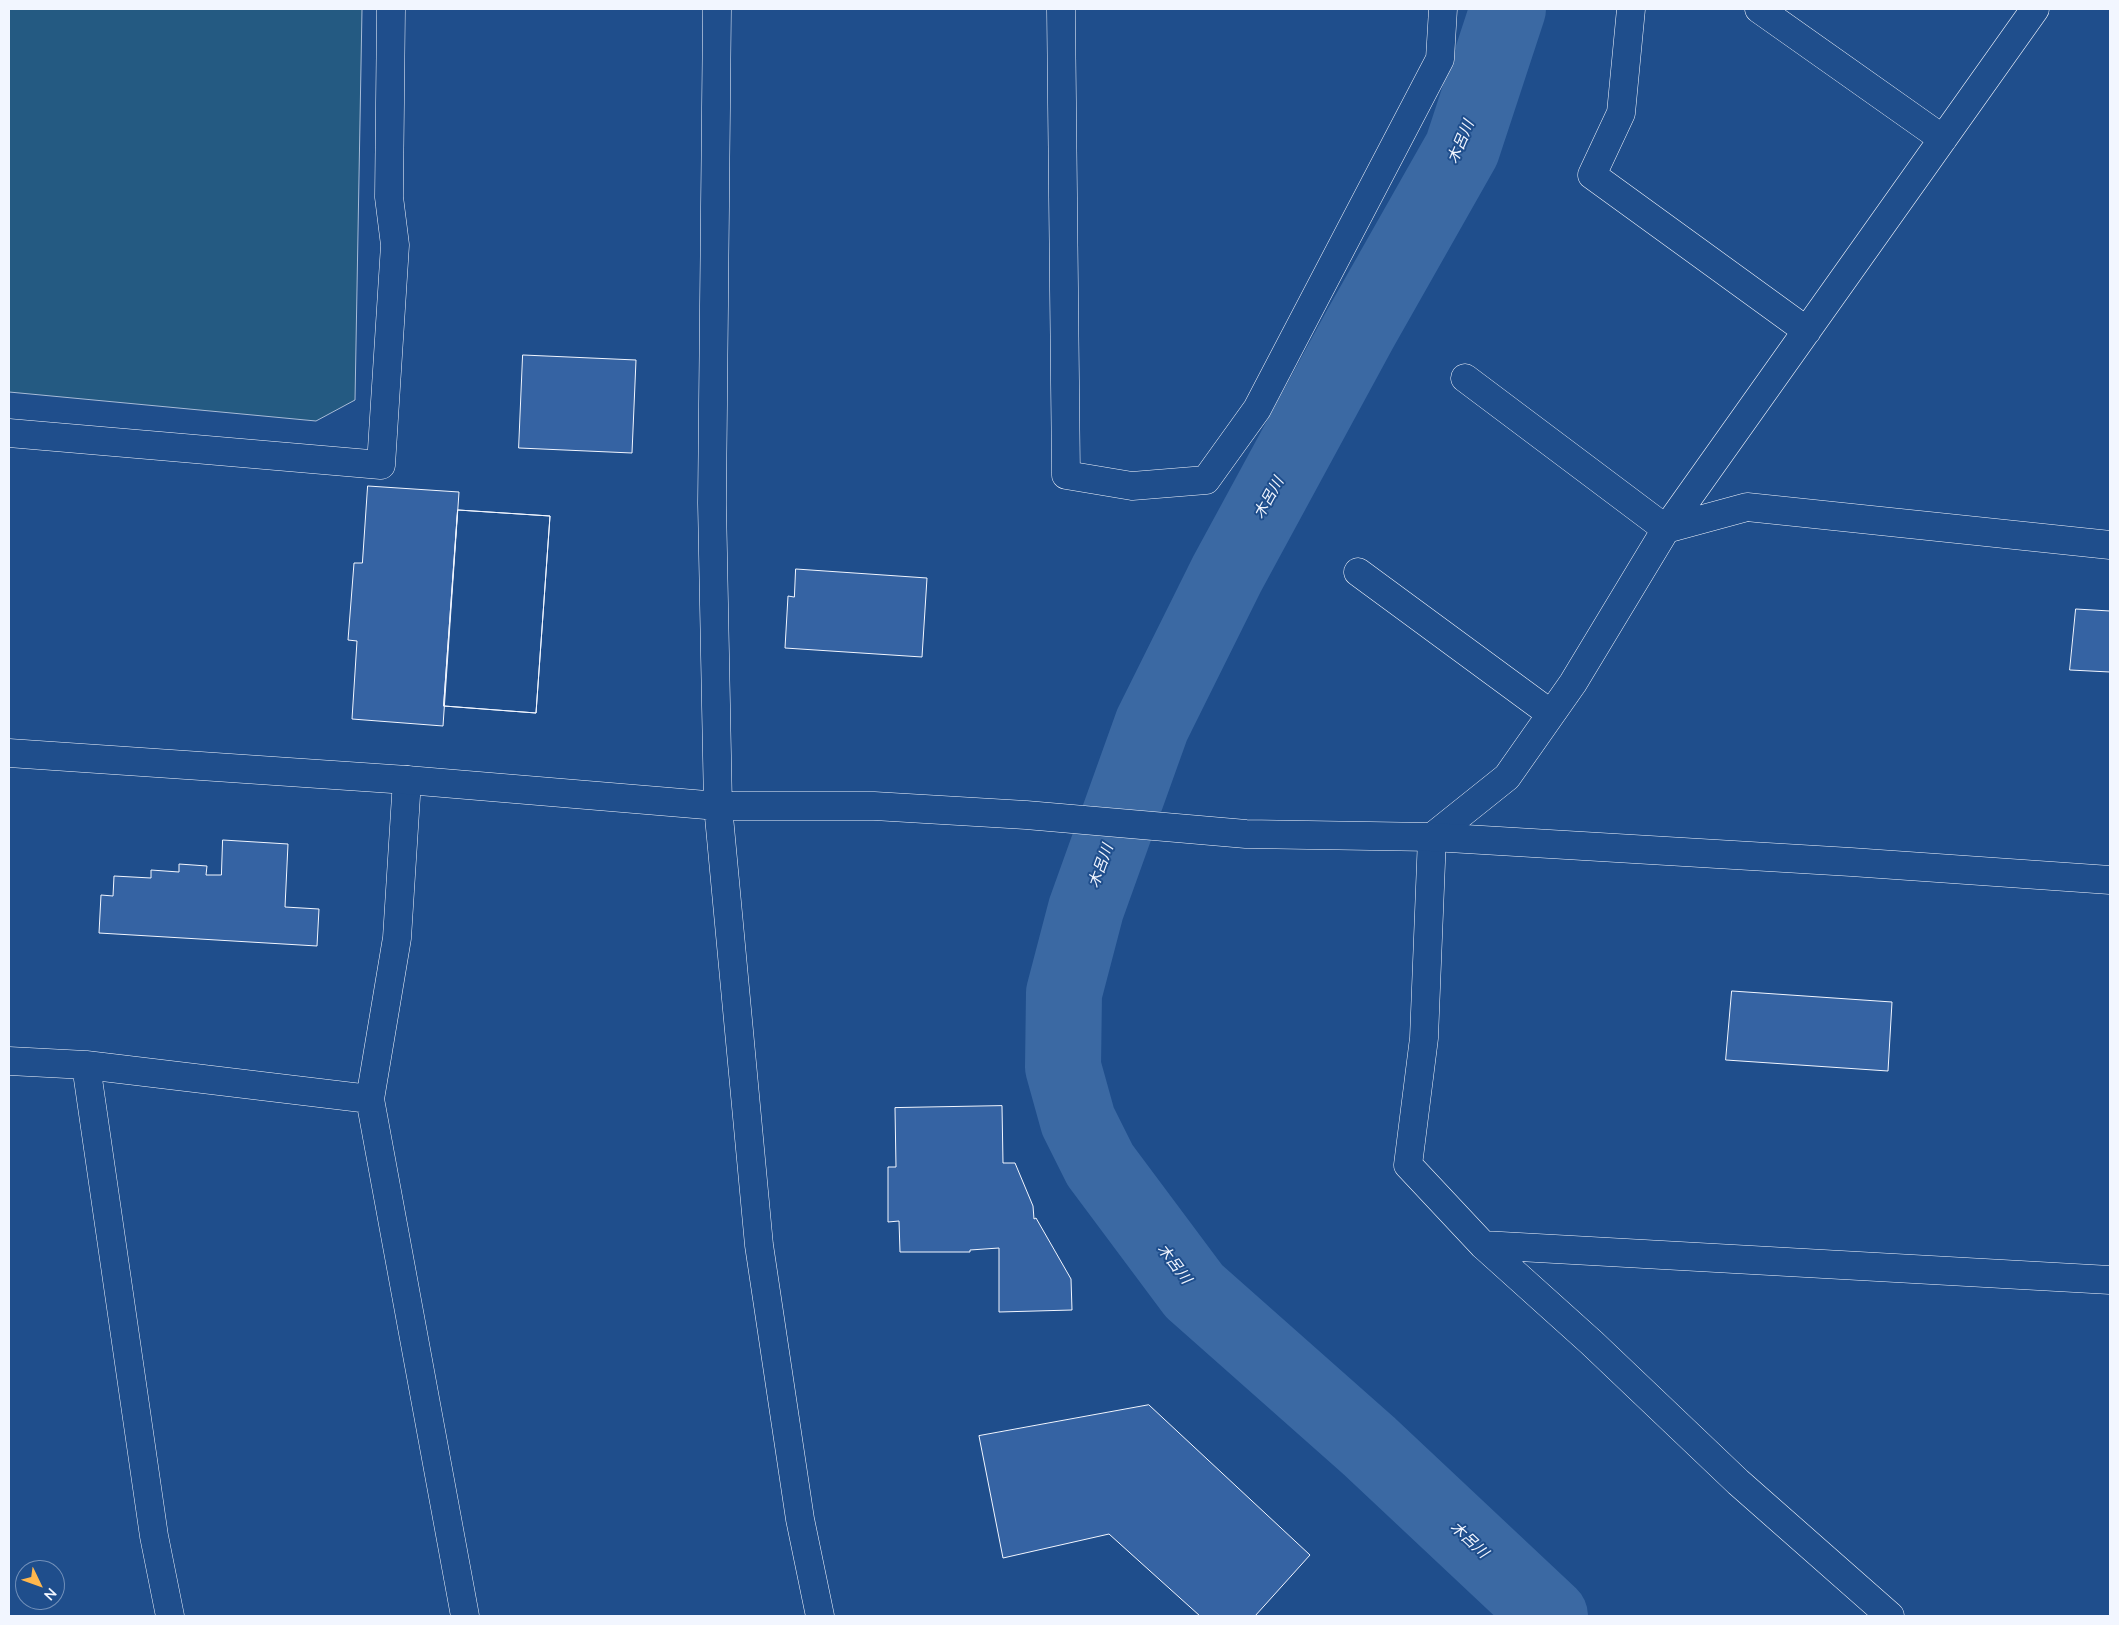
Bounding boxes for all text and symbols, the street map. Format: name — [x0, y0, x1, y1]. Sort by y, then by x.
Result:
water label: 木呂川 — [1444, 118, 1478, 166]
water label: 木呂川 — [1250, 474, 1288, 522]
water label: 木呂川 — [1085, 842, 1117, 890]
water label: 木呂川 — [1153, 1241, 1195, 1287]
water label: 木呂川 — [1446, 1518, 1492, 1562]
north arrow — [15, 1560, 65, 1610]
text: N — [40, 1584, 61, 1604]

